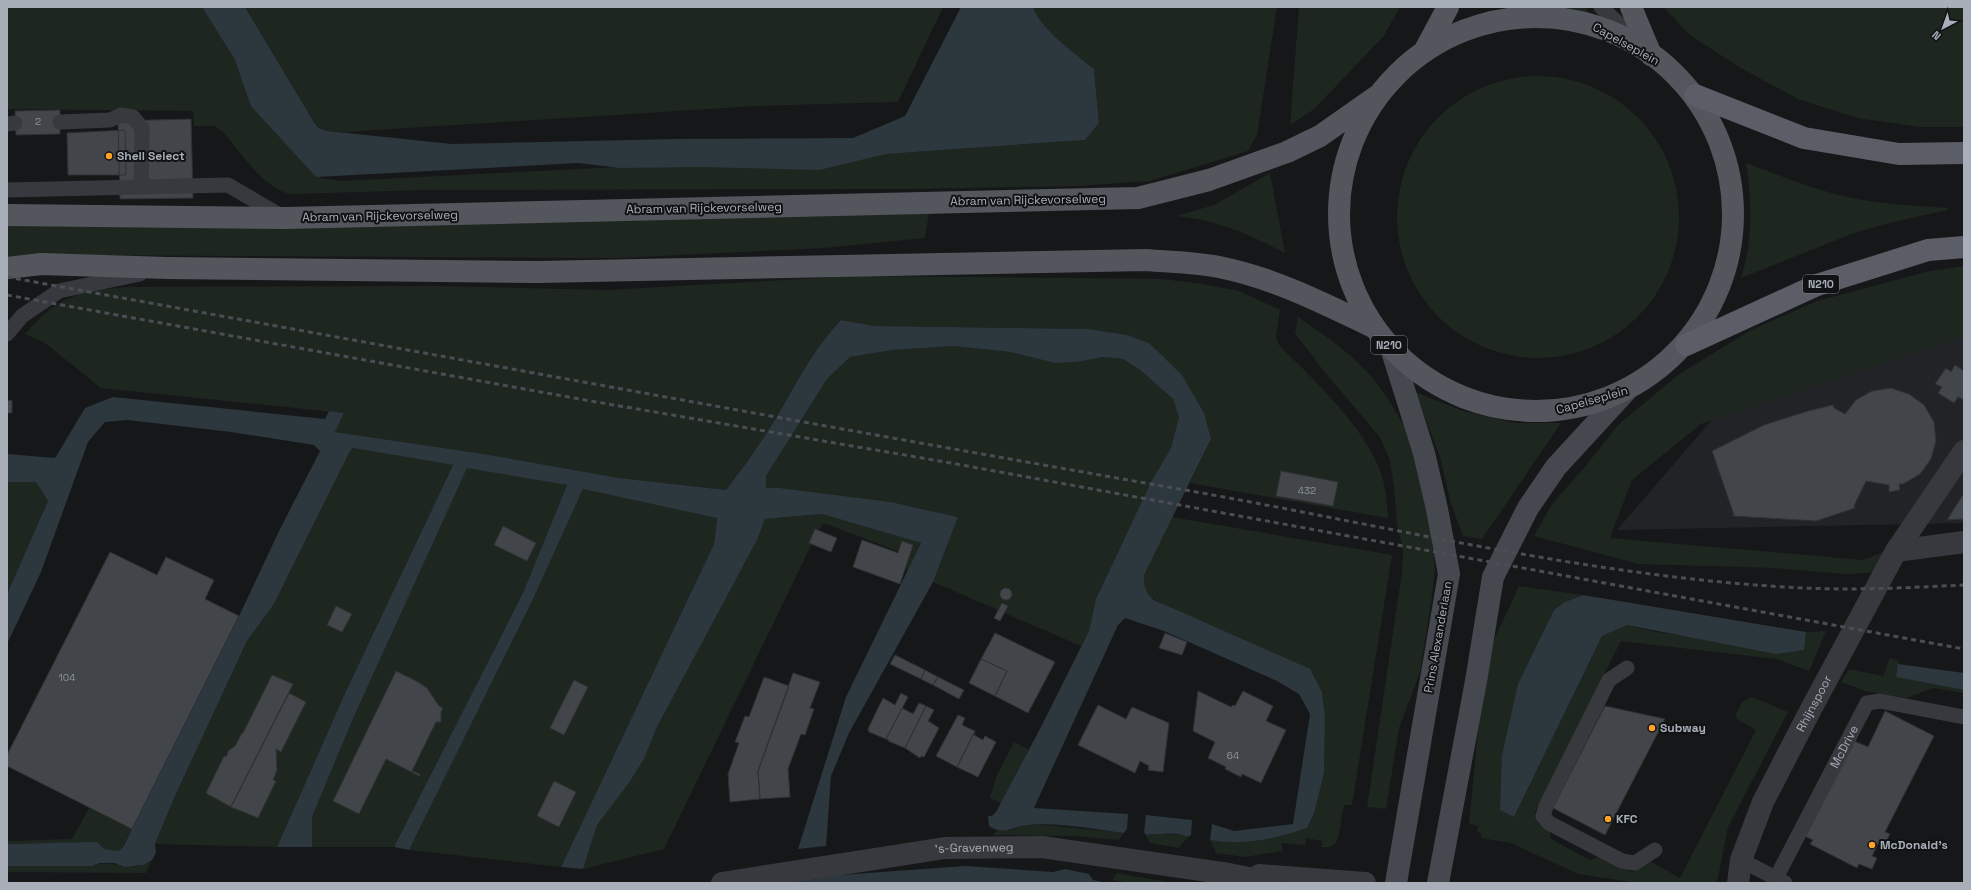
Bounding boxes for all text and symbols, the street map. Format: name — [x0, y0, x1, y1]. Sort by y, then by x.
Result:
north arrow — [1923, 8, 1963, 48]
street label: Capelseplein — [1590, 19, 1662, 69]
text: N — [1929, 28, 1944, 43]
house number: 2 — [35, 115, 41, 128]
place label: Shell Select — [117, 148, 185, 164]
marker: Shell Select — [104, 151, 114, 161]
street label: Abram van Rijckevorselweg — [950, 191, 1106, 209]
street label: Abram van Rijckevorselweg — [626, 199, 782, 217]
street label: Abram van Rijckevorselweg — [302, 207, 458, 225]
road number: N210 — [1803, 275, 1839, 293]
road number: N210 — [1371, 336, 1407, 354]
street label: Capelseplein — [1554, 382, 1630, 418]
house number: 432 — [1298, 484, 1316, 497]
street label: Prins Alexanderlaan — [1420, 580, 1456, 694]
house number: 104 — [59, 671, 75, 684]
street label: Rhijnspoor — [1793, 672, 1836, 735]
place label: Subway — [1660, 720, 1706, 736]
street label: McDrive — [1826, 722, 1862, 771]
marker: Subway — [1647, 723, 1657, 733]
house number: 64 — [1227, 749, 1239, 762]
place label: KFC — [1616, 811, 1638, 827]
marker: KFC — [1603, 814, 1613, 824]
place label: McDonald's — [1880, 837, 1948, 853]
street label: 's-Gravenweg — [934, 839, 1014, 857]
marker: McDonald's — [1867, 840, 1877, 850]

